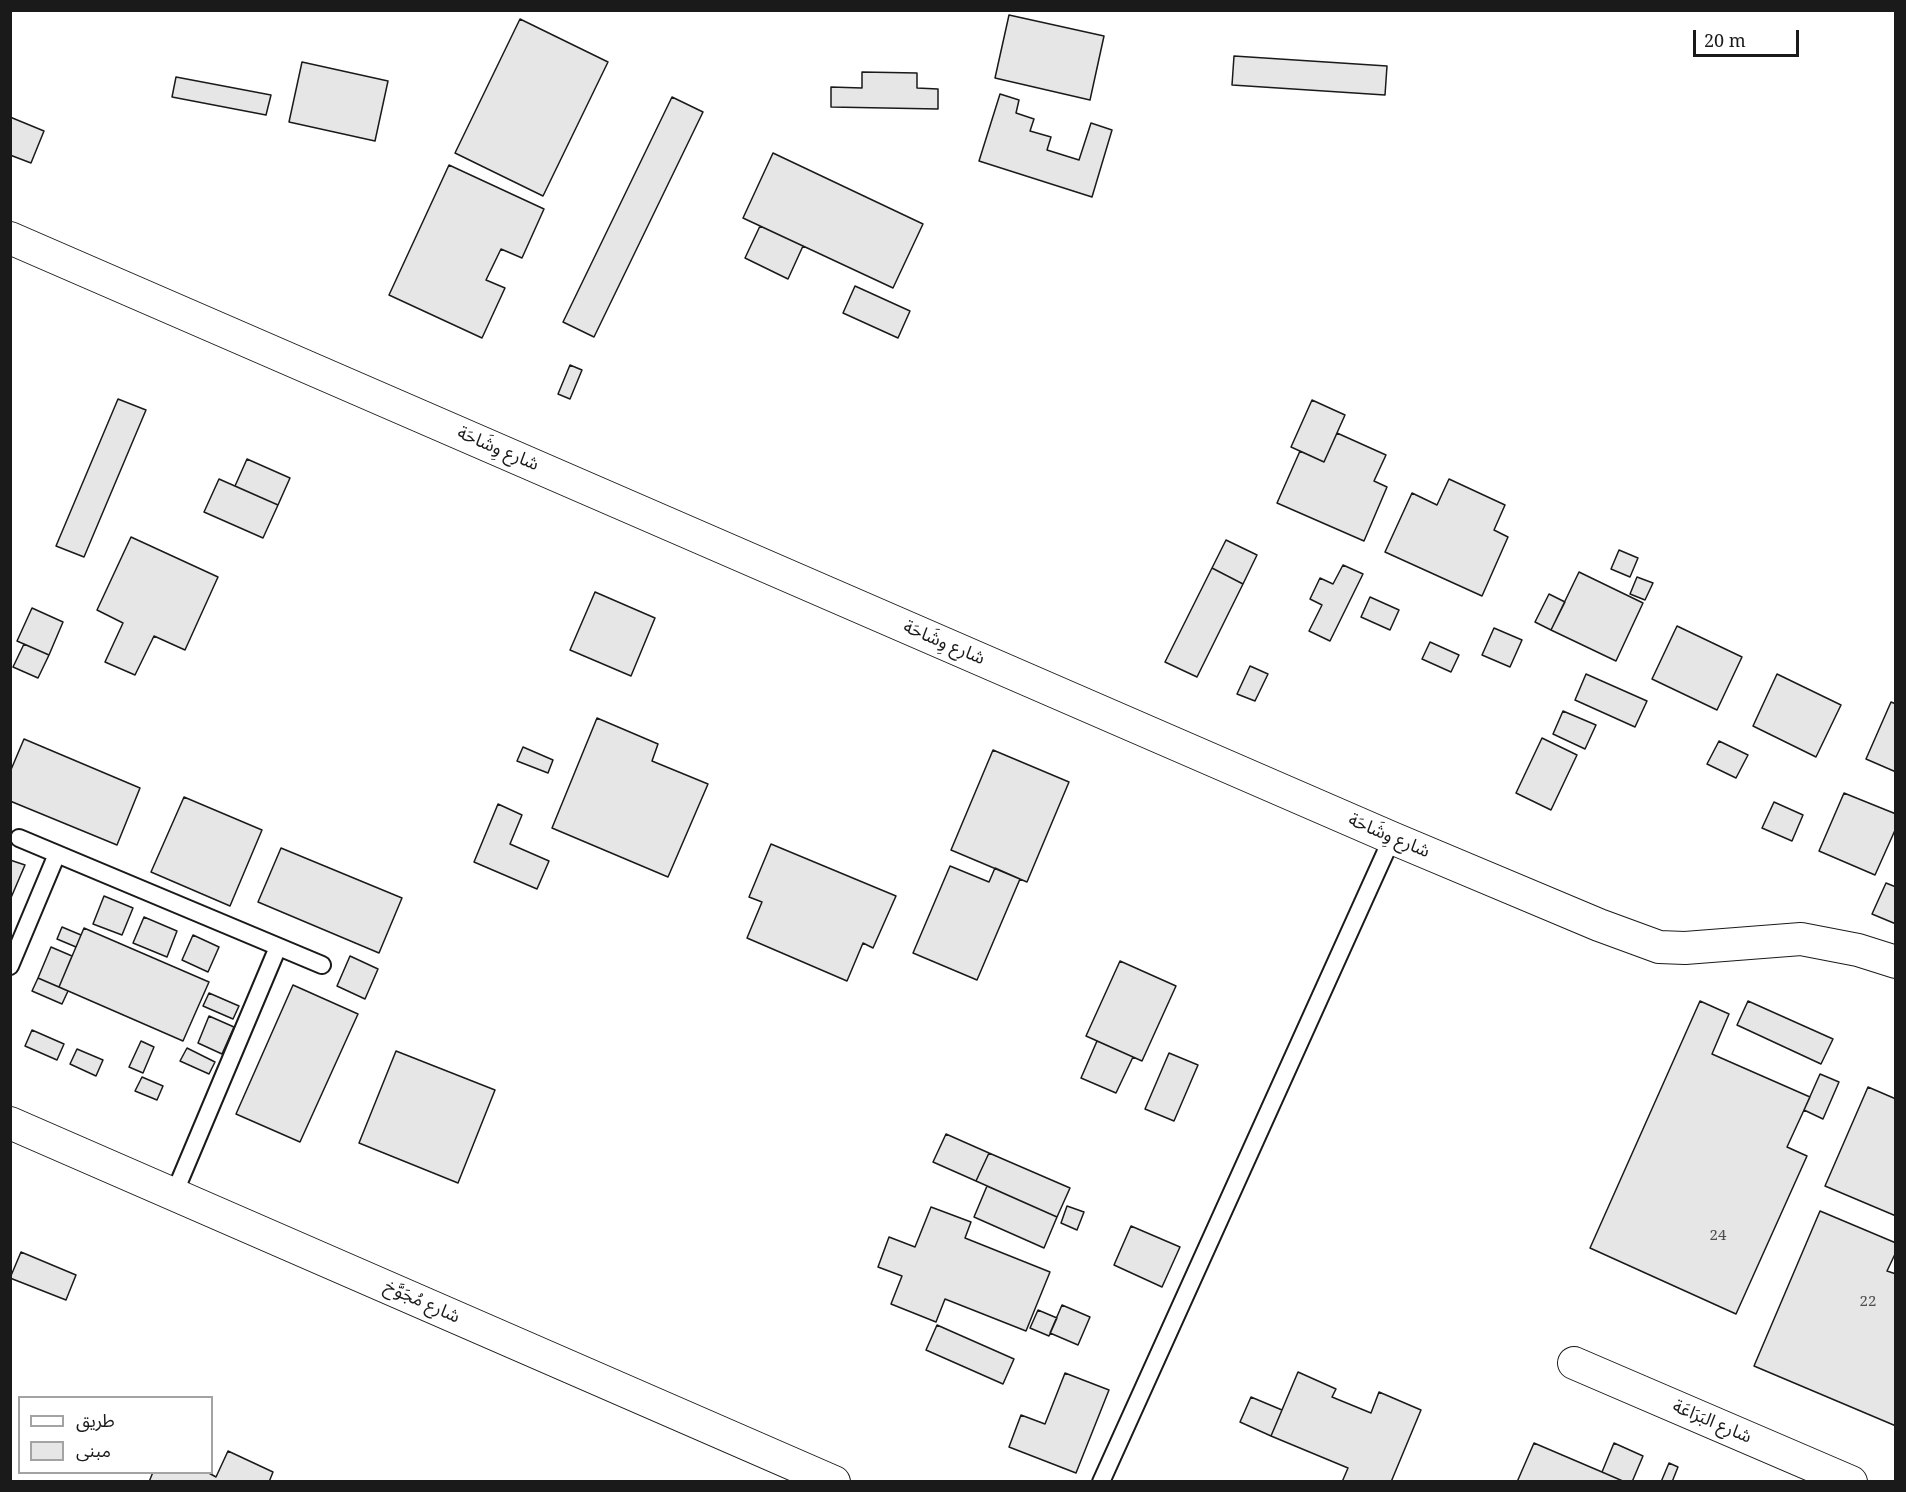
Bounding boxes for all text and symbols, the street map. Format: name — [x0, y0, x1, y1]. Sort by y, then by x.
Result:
scale bar — [1696, 18, 1802, 56]
text: 20 m — [1704, 28, 1746, 52]
street label: شارع وِشَاحَة — [454, 422, 542, 476]
street label: شارع وِشَاحَة — [900, 616, 988, 670]
street label: شارع وِشَاحَة — [1345, 809, 1433, 863]
house number: 24 — [1710, 1227, 1726, 1245]
street label: شارع مُجَوَّخ — [381, 1276, 463, 1328]
house number: 22 — [1860, 1293, 1876, 1311]
legend — [18, 1396, 213, 1474]
street label: شارع البَرَاعَة — [1669, 1396, 1755, 1448]
text: طريق — [76, 1408, 115, 1432]
text: مبنى — [76, 1438, 111, 1462]

